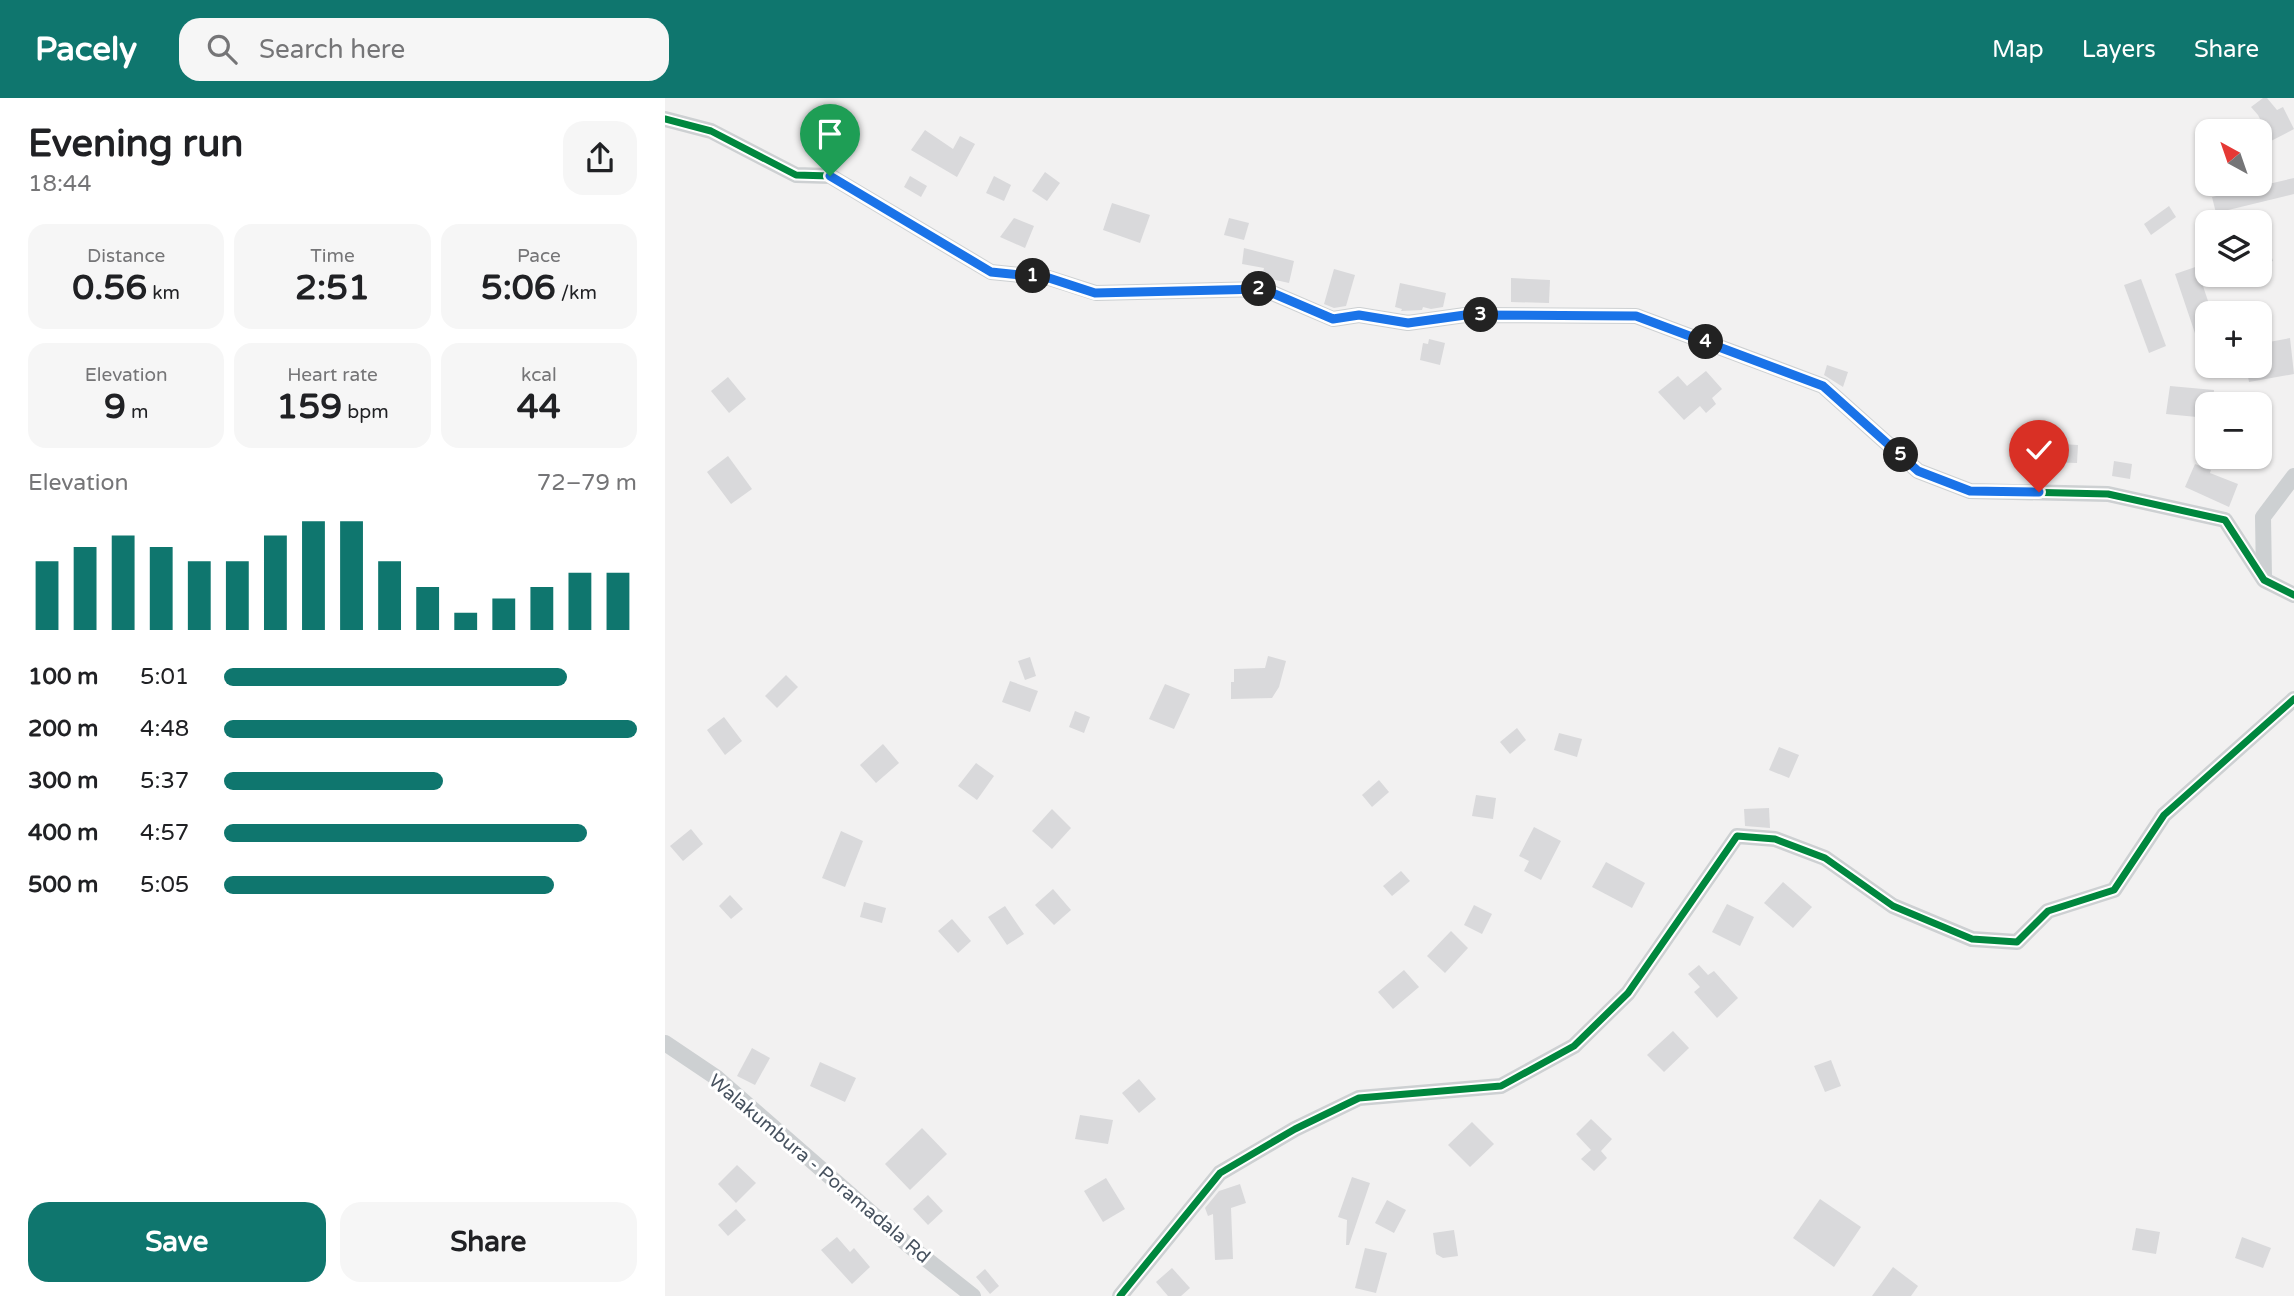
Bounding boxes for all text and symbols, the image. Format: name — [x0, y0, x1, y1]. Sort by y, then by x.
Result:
search box — [179, 18, 669, 81]
text: Pacely — [35, 30, 137, 69]
icon: search — [203, 30, 241, 68]
text: Search here — [259, 34, 405, 65]
text: Map — [1992, 35, 2044, 64]
text: Layers — [2082, 35, 2156, 64]
text: Share — [2194, 35, 2259, 64]
pin — [800, 104, 860, 176]
icon: arrive — [811, 115, 849, 153]
north arrow — [2195, 119, 2271, 196]
map controls — [2195, 119, 2272, 469]
text: Evening run — [28, 121, 243, 167]
button: share — [563, 121, 637, 195]
text: 18:44 — [28, 170, 92, 198]
button: layers — [2195, 210, 2272, 287]
text: Distance — [87, 245, 165, 267]
text: Time — [310, 245, 355, 267]
text: Pace — [517, 245, 561, 267]
pin: 1 — [1015, 258, 1051, 294]
text: 1 — [1027, 264, 1038, 286]
text: 0.56 — [72, 267, 147, 309]
text: 2:51 — [295, 267, 370, 309]
text: 5:06 — [481, 267, 556, 309]
pin: 2 — [1241, 272, 1277, 306]
text: 2 — [1253, 277, 1264, 299]
text: km — [147, 282, 180, 304]
text: /km — [556, 282, 597, 304]
pin: 3 — [1463, 298, 1499, 332]
button: + — [2195, 301, 2272, 378]
text: 3 — [1475, 303, 1486, 325]
pin: 4 — [1689, 324, 1723, 360]
text: 4 — [1700, 330, 1711, 352]
text: Elevation — [85, 364, 168, 386]
text: Heart rate — [287, 364, 378, 386]
text: kcal — [521, 364, 557, 386]
text: 9 — [104, 386, 126, 428]
text: 159 — [276, 386, 342, 428]
text: 44 — [517, 386, 561, 428]
button: − — [2195, 392, 2272, 469]
text: m — [126, 401, 148, 423]
text: bpm — [342, 401, 389, 423]
pin — [2009, 420, 2069, 492]
icon: check — [2020, 431, 2058, 469]
pin: 5 — [1883, 438, 1919, 472]
text: 5 — [1895, 443, 1906, 465]
text: Elevation — [28, 469, 129, 497]
text: 72–79 m — [537, 469, 637, 497]
text: 100 m — [28, 663, 98, 691]
text: 5:01 — [140, 663, 189, 691]
text: 200 m — [28, 715, 98, 743]
text: 4:48 — [140, 715, 189, 743]
text: 300 m — [28, 767, 98, 795]
text: 5:37 — [140, 767, 189, 795]
text: 400 m — [28, 819, 98, 847]
text: 4:57 — [140, 819, 189, 847]
text: 500 m — [28, 871, 98, 899]
text: 5:05 — [140, 871, 189, 899]
street label: Walakumbura - Poramadala Rd — [704, 1070, 934, 1268]
button: Save — [28, 1202, 326, 1282]
button: Share — [340, 1202, 637, 1282]

